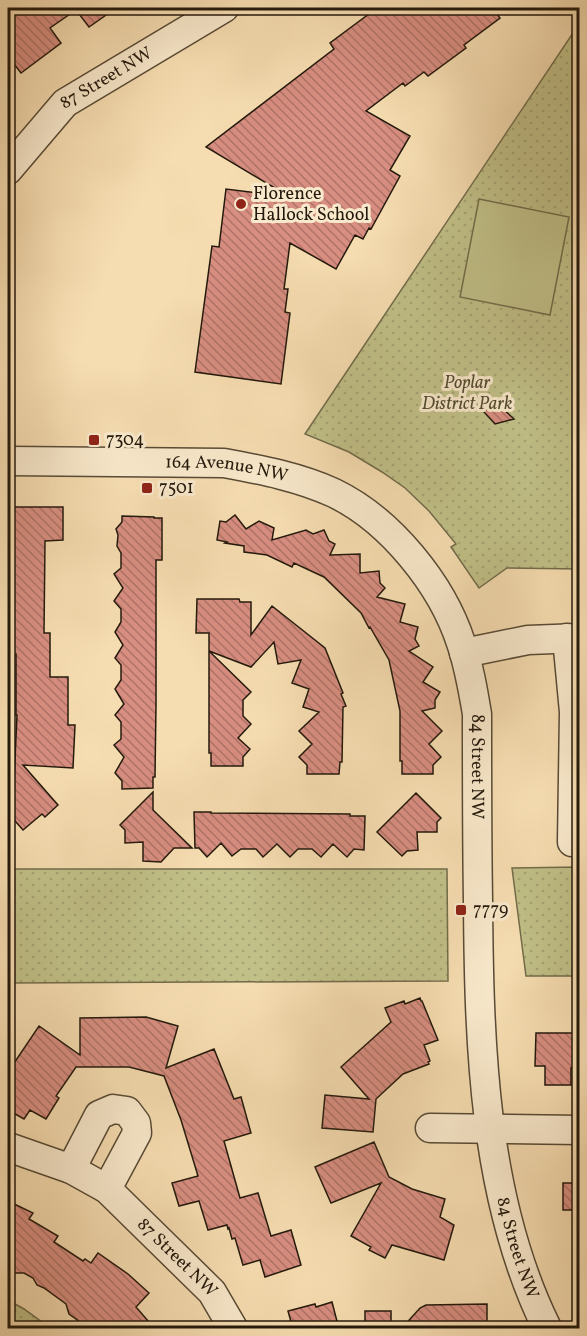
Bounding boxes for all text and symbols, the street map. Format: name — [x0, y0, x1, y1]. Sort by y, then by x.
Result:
street label: 87 Street NW — [55, 41, 157, 116]
place label: Florence Hallock School — [253, 182, 369, 228]
marker: Florence Hallock School — [234, 197, 248, 211]
park label: Poplar District Park — [422, 371, 512, 417]
place label: 7304 — [106, 428, 144, 453]
marker: 7304 — [87, 433, 101, 447]
street label: 164 Avenue NW — [165, 450, 291, 489]
place label: 7501 — [159, 476, 194, 501]
marker: 7501 — [140, 481, 154, 495]
street label: 84 Street NW — [464, 714, 490, 819]
place label: 7779 — [473, 898, 508, 923]
marker: 7779 — [454, 903, 468, 917]
street label: 84 Street NW — [490, 1195, 545, 1302]
street label: 87 Street NW — [131, 1212, 223, 1303]

